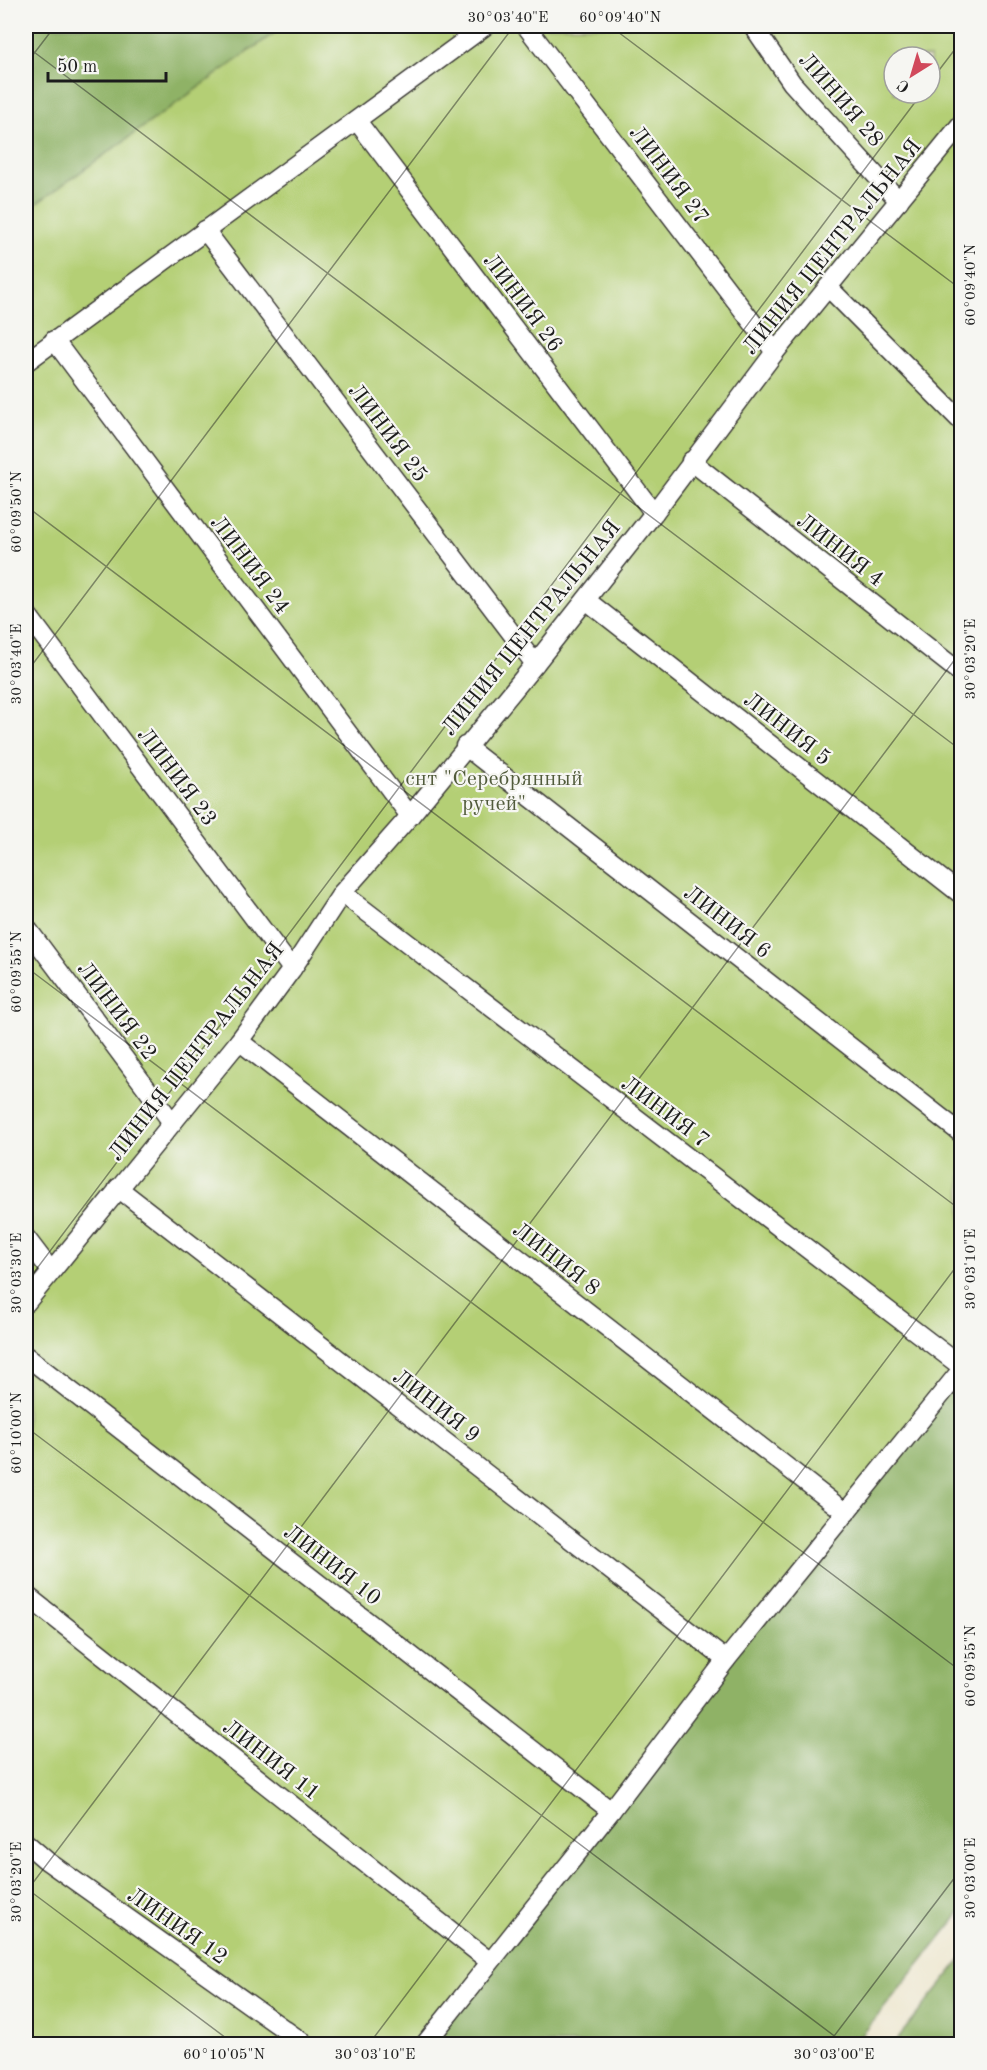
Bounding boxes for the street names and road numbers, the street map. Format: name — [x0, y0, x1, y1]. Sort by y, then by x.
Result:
street label: ЛИНИЯ 28 — [794, 49, 887, 151]
street label: ЛИНИЯ 27 — [625, 122, 712, 228]
street label: ЛИНИЯ ЦЕНТРАЛЬНАЯ — [739, 135, 926, 359]
street label: ЛИНИЯ 26 — [479, 250, 566, 356]
street label: ЛИНИЯ 25 — [344, 380, 431, 486]
street label: ЛИНИЯ 4 — [792, 510, 887, 591]
street label: ЛИНИЯ 24 — [206, 512, 293, 618]
street label: ЛИНИЯ ЦЕНТРАЛЬНАЯ — [438, 516, 625, 740]
street label: ЛИНИЯ 5 — [739, 689, 834, 770]
street label: ЛИНИЯ 23 — [133, 724, 220, 830]
street label: ЛИНИЯ 6 — [679, 882, 774, 963]
street label: ЛИНИЯ ЦЕНТРАЛЬНАЯ — [105, 939, 288, 1165]
street label: ЛИНИЯ 22 — [73, 958, 160, 1064]
street label: ЛИНИЯ 7 — [617, 1073, 713, 1153]
street label: ЛИНИЯ 8 — [508, 1219, 603, 1300]
street label: ЛИНИЯ 9 — [388, 1366, 483, 1447]
street label: ЛИНИЯ 10 — [279, 1521, 384, 1610]
street label: ЛИНИЯ 11 — [218, 1716, 323, 1805]
street label: ЛИНИЯ 12 — [123, 1884, 231, 1969]

